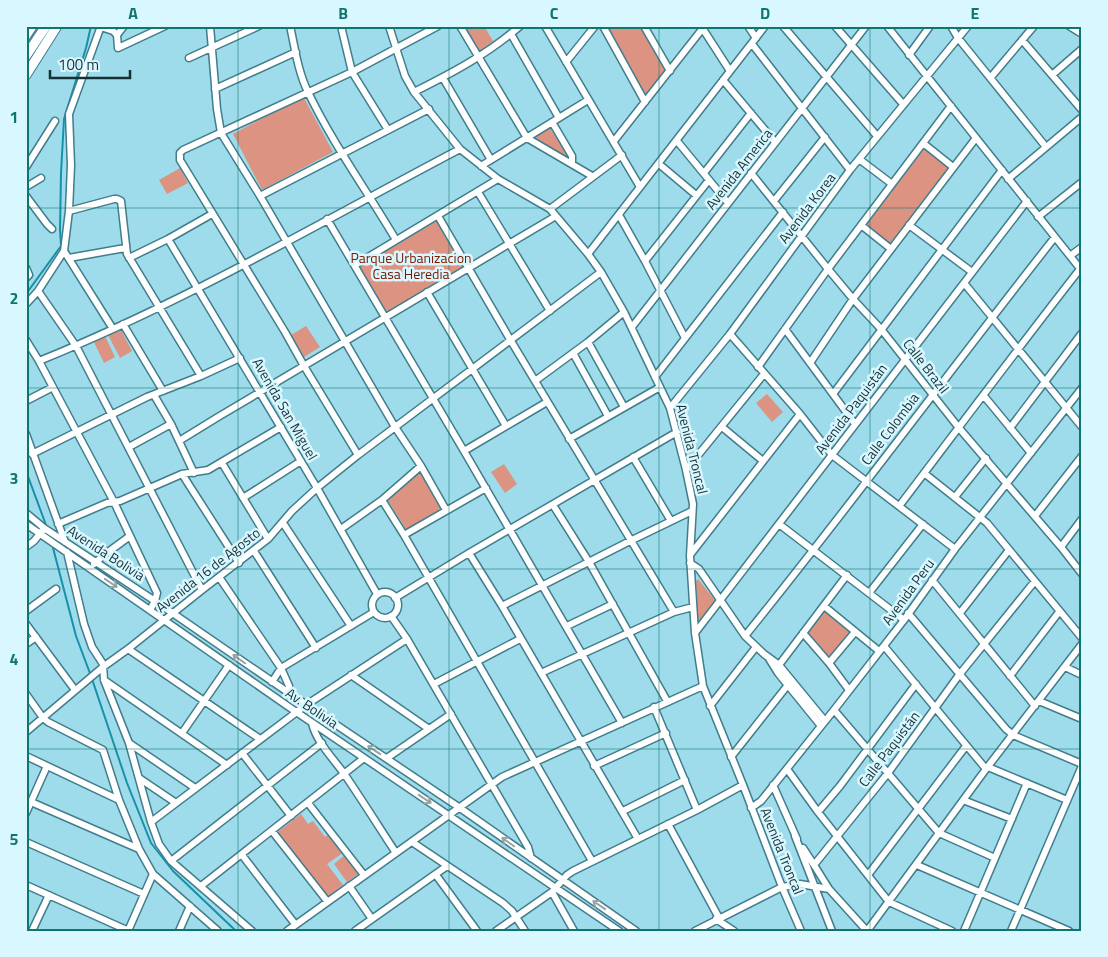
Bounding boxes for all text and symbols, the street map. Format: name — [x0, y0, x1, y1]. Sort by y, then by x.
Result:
text: A — [128, 1, 138, 25]
text: B — [338, 1, 348, 25]
text: C — [550, 1, 559, 25]
text: D — [760, 1, 770, 25]
text: E — [971, 1, 980, 25]
scale bar — [50, 48, 130, 80]
text: 100 m — [58, 53, 99, 76]
text: 1 — [10, 105, 18, 129]
street label: Avenida America — [700, 124, 777, 214]
street label: Avenida Korea — [773, 168, 840, 247]
park label: Parque Urbanizacion Casa Heredia — [350, 247, 472, 284]
text: 2 — [10, 286, 18, 310]
street label: Calle Brazil — [898, 334, 954, 398]
street label: Avenida San Miguel — [248, 354, 323, 464]
street label: Avenida Paquistán — [809, 359, 892, 459]
street label: Calle Colombia — [855, 388, 924, 469]
street label: Avenida Troncal — [671, 402, 714, 496]
text: 3 — [10, 466, 18, 490]
street label: Avenida Bolivia — [63, 520, 149, 586]
street label: Avenida 16 de Agosto — [151, 522, 265, 617]
street label: Avenida Peru — [876, 554, 939, 629]
one-way arrow — [103, 578, 117, 588]
text: 4 — [10, 647, 19, 671]
one-way arrow — [232, 654, 246, 664]
street label: Av. Bolivia — [282, 682, 343, 733]
street label: Calle Paquistán — [853, 706, 924, 791]
one-way arrow — [367, 745, 381, 755]
one-way arrow — [418, 794, 432, 804]
street label: Avenida Troncal — [755, 804, 809, 897]
text: 5 — [10, 827, 19, 851]
one-way arrow — [501, 837, 515, 847]
one-way arrow — [592, 900, 606, 911]

